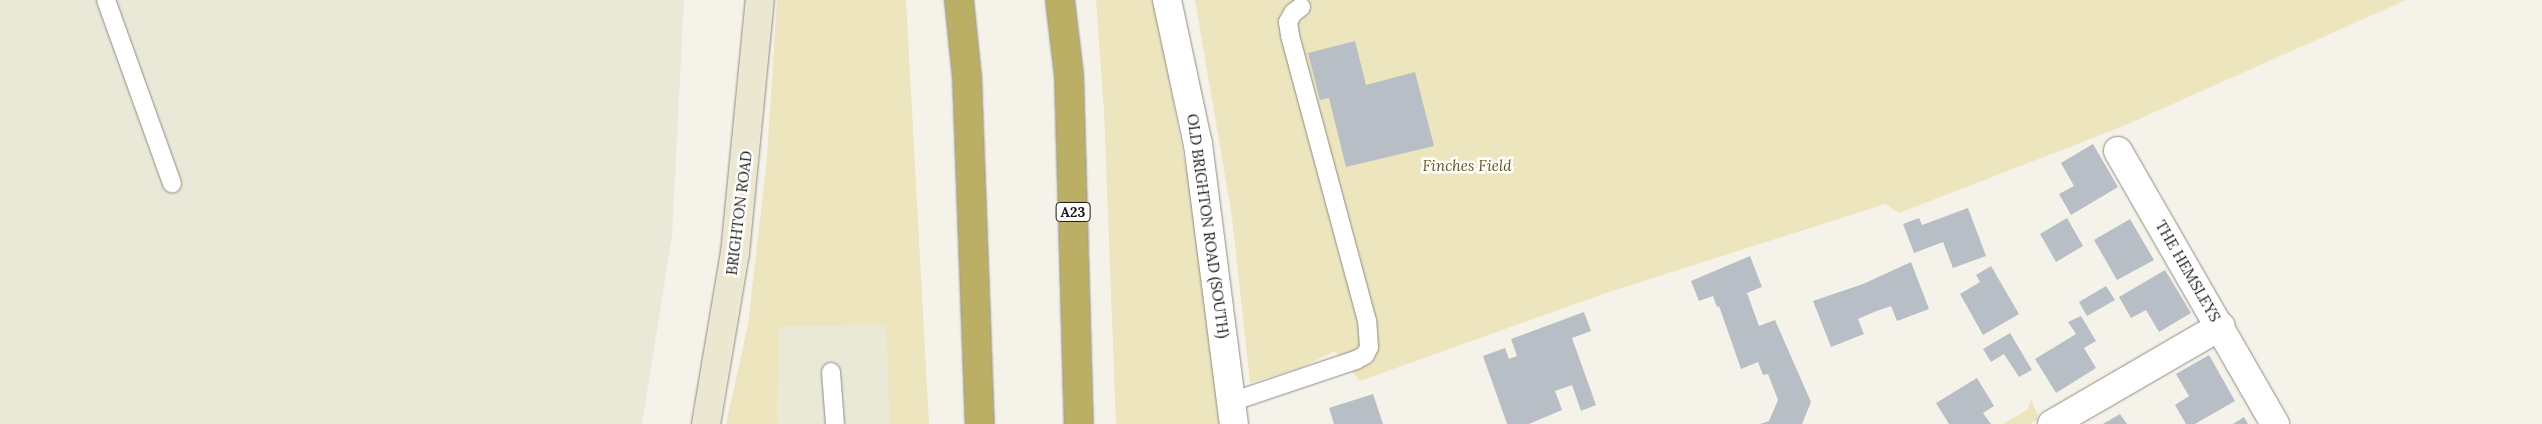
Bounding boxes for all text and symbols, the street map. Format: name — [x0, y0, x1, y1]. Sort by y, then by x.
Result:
street label: OLD BRIGHTON ROAD (SOUTH) — [1183, 113, 1233, 339]
street label: BRIGHTON ROAD — [722, 150, 756, 276]
park label: Finches Field — [1423, 157, 1511, 175]
road number: A23 — [1056, 200, 1090, 223]
street label: THE HEMSLEYS — [2152, 217, 2224, 325]

